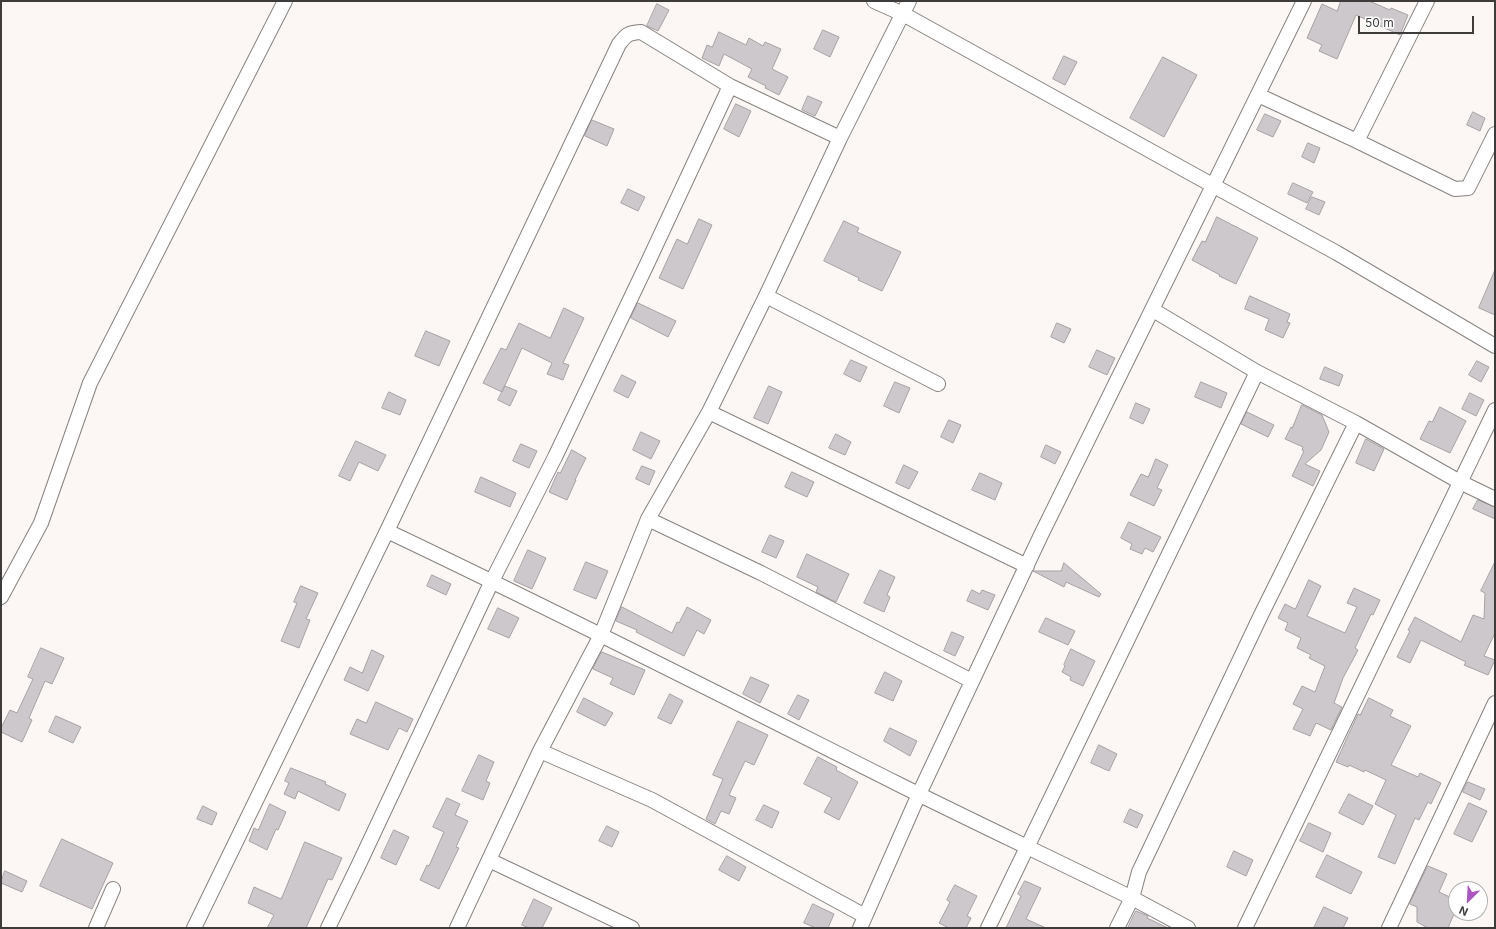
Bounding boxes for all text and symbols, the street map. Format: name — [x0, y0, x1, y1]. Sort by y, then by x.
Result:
scale bar — [1360, 8, 1476, 34]
text: 50 m — [1365, 15, 1394, 30]
north arrow — [1448, 881, 1488, 921]
text: N — [1457, 903, 1470, 919]

